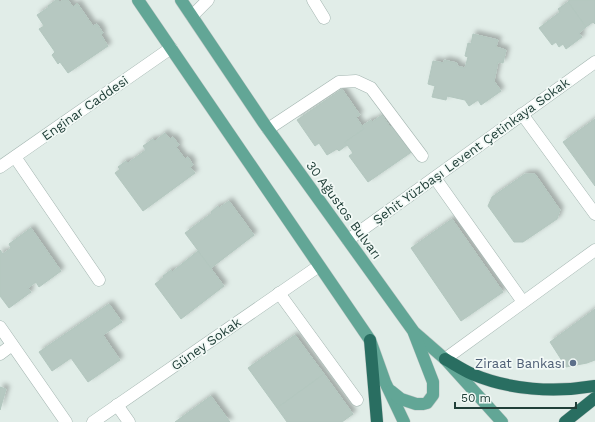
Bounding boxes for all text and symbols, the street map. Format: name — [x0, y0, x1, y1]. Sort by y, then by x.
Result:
street label: Enginar Caddesi — [39, 73, 131, 143]
street label: Şehit Yüzbaşı Levent Çetinkaya Sokak — [370, 74, 573, 227]
street label: 30 Ağustos Bulvarı — [303, 158, 385, 262]
street label: Güney Sokak — [168, 314, 244, 374]
place label: Ziraat Bankası — [475, 356, 565, 371]
marker: Ziraat Bankası — [568, 358, 578, 368]
scale bar — [455, 384, 576, 410]
text: 50 m — [461, 391, 491, 405]

